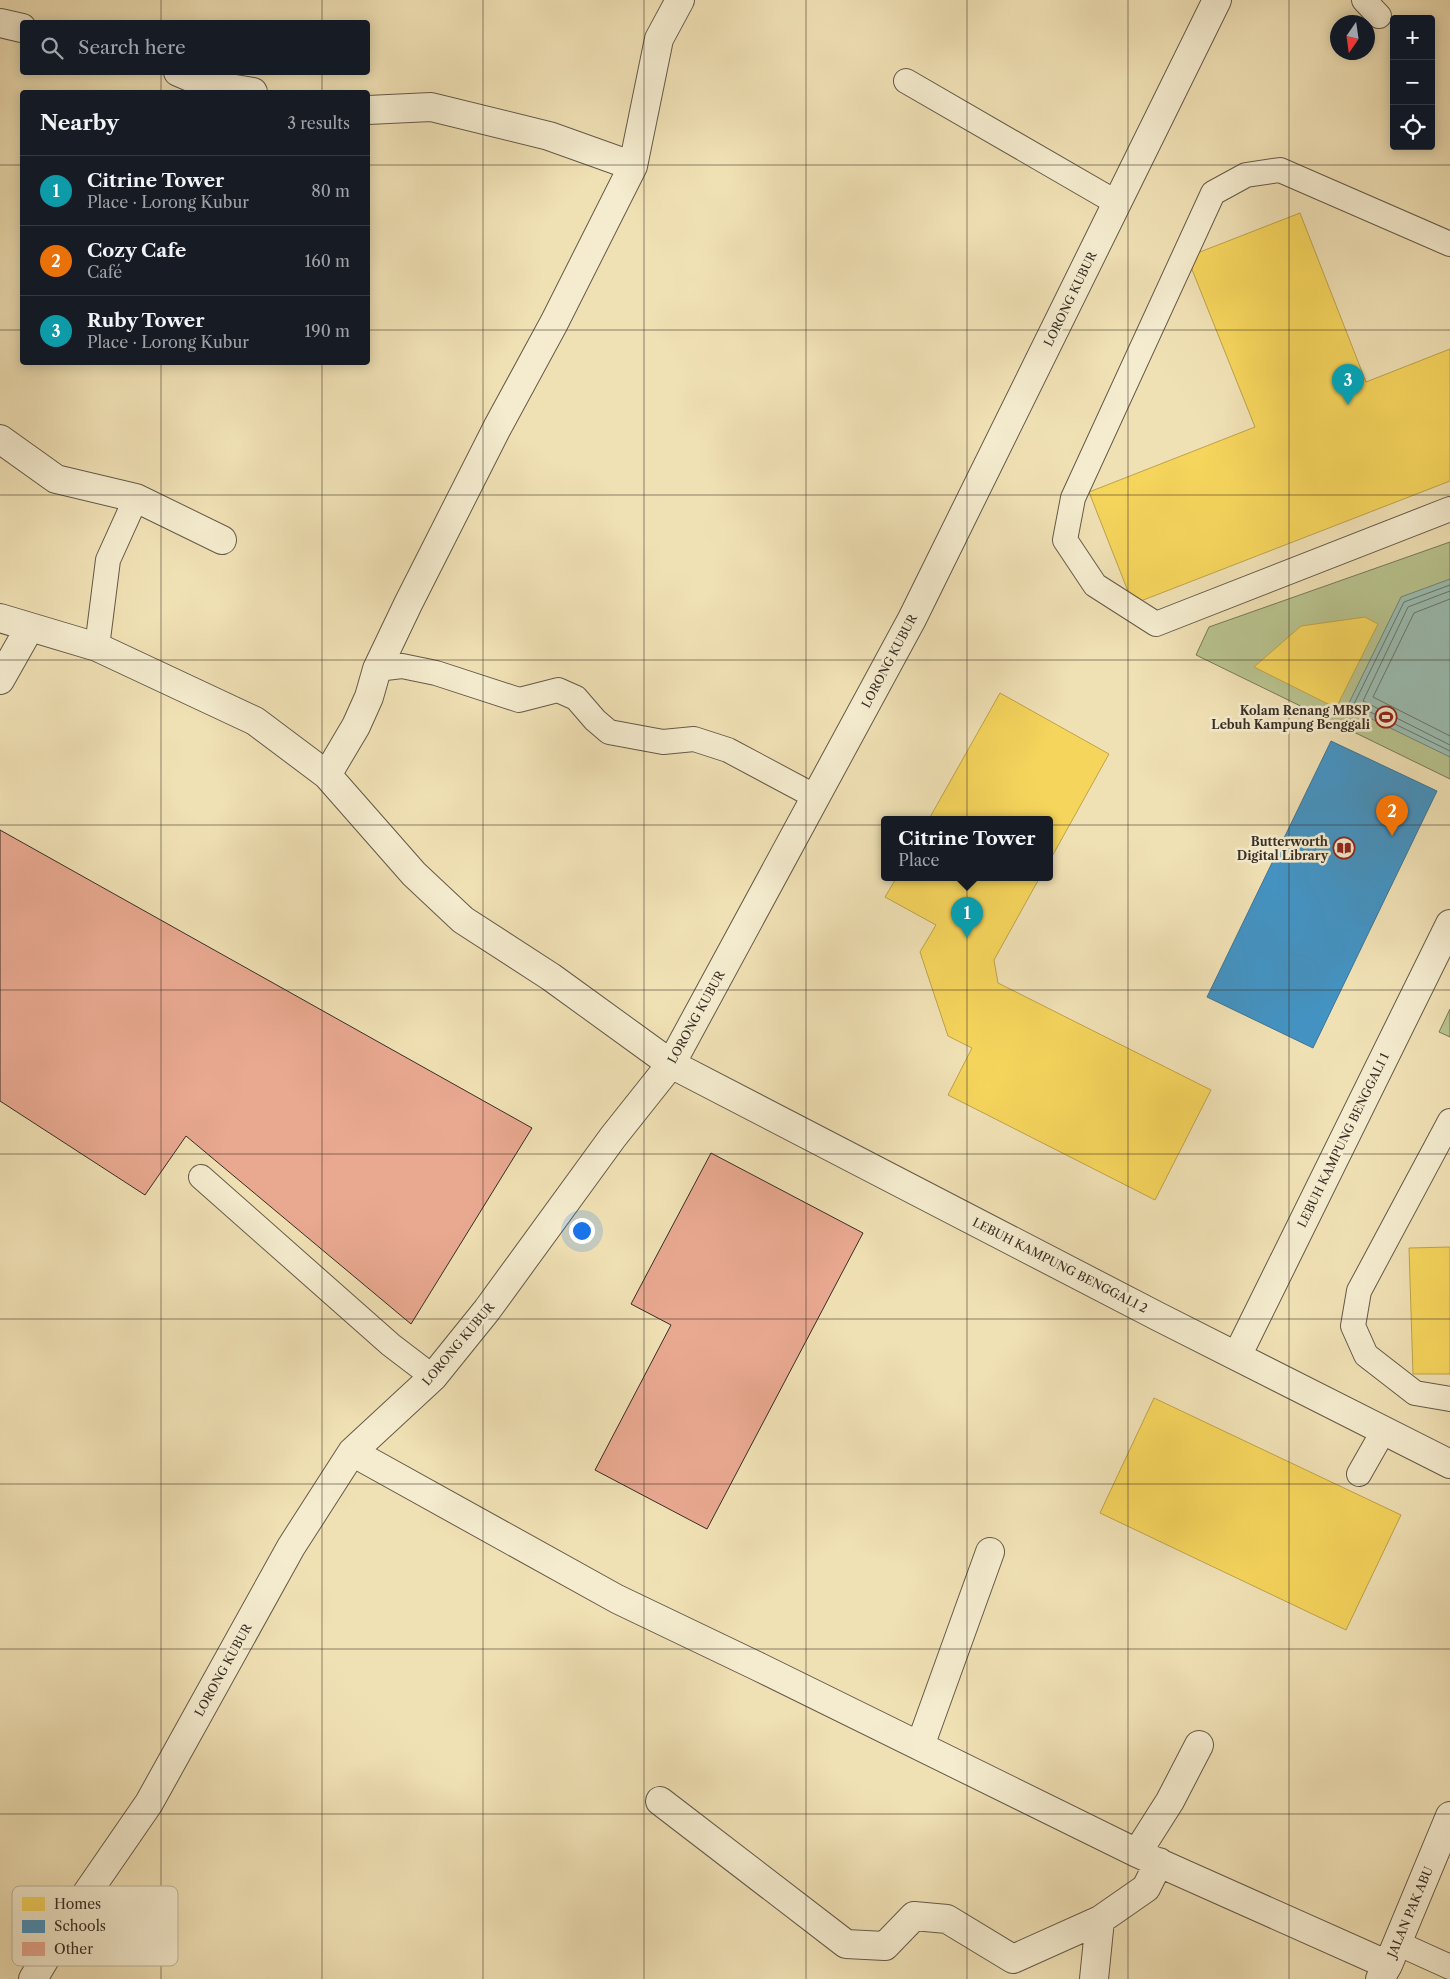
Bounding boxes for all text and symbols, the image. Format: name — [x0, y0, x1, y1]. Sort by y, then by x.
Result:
north arrow — [1330, 15, 1375, 60]
map controls — [1390, 15, 1435, 150]
button: + — [1390, 15, 1435, 60]
search box — [20, 20, 370, 75]
icon: search — [38, 34, 66, 62]
text: Search here — [78, 36, 186, 59]
button: − — [1390, 60, 1435, 105]
button: locate — [1390, 105, 1435, 150]
text: Nearby — [40, 110, 119, 135]
text: 3 results — [287, 113, 350, 133]
text: Citrine Tower — [87, 169, 224, 192]
text: 1 — [52, 181, 60, 201]
text: 80 m — [311, 181, 350, 201]
text: Place · Lorong Kubur — [87, 192, 249, 212]
text: Cozy Cafe — [87, 239, 186, 262]
street label: LORONG KUBUR — [1041, 248, 1100, 349]
text: 2 — [51, 251, 61, 271]
text: 160 m — [305, 251, 350, 271]
text: Café — [87, 262, 122, 282]
text: Ruby Tower — [87, 309, 205, 332]
text: 3 — [51, 321, 61, 341]
text: 190 m — [305, 321, 350, 341]
text: Place · Lorong Kubur — [87, 332, 249, 352]
pin: 3 — [1332, 364, 1364, 405]
street label: LORONG KUBUR — [858, 611, 921, 710]
place label: Kolam Renang MBSP Lebuh Kampung Benggali — [1211, 703, 1371, 732]
sports icon: Kolam Renang MBSP Lebuh Kampung Benggali — [1374, 705, 1398, 729]
pin: 2 — [1376, 795, 1408, 836]
popup — [881, 816, 1053, 881]
text: Citrine Tower — [898, 827, 1036, 850]
place label: Butterworth Digital Library — [1237, 834, 1329, 863]
library icon: Butterworth Digital Library — [1332, 836, 1356, 860]
text: Place — [898, 850, 939, 870]
pin: 1 — [951, 897, 983, 938]
street label: LORONG KUBUR — [664, 967, 728, 1066]
street label: LEBUH KAMPUNG BENGGALI 1 — [1294, 1050, 1392, 1230]
street label: LEBUH KAMPUNG BENGGALI 2 — [970, 1214, 1150, 1316]
your location — [569, 1218, 595, 1244]
street label: LORONG KUBUR — [419, 1299, 498, 1389]
street label: LORONG KUBUR — [191, 1620, 255, 1719]
street label: JALAN PAK ABU — [1383, 1864, 1436, 1962]
legend — [12, 1886, 178, 1966]
text: Homes — [54, 1895, 101, 1913]
text: Schools — [54, 1917, 106, 1935]
text: Other — [54, 1940, 93, 1958]

